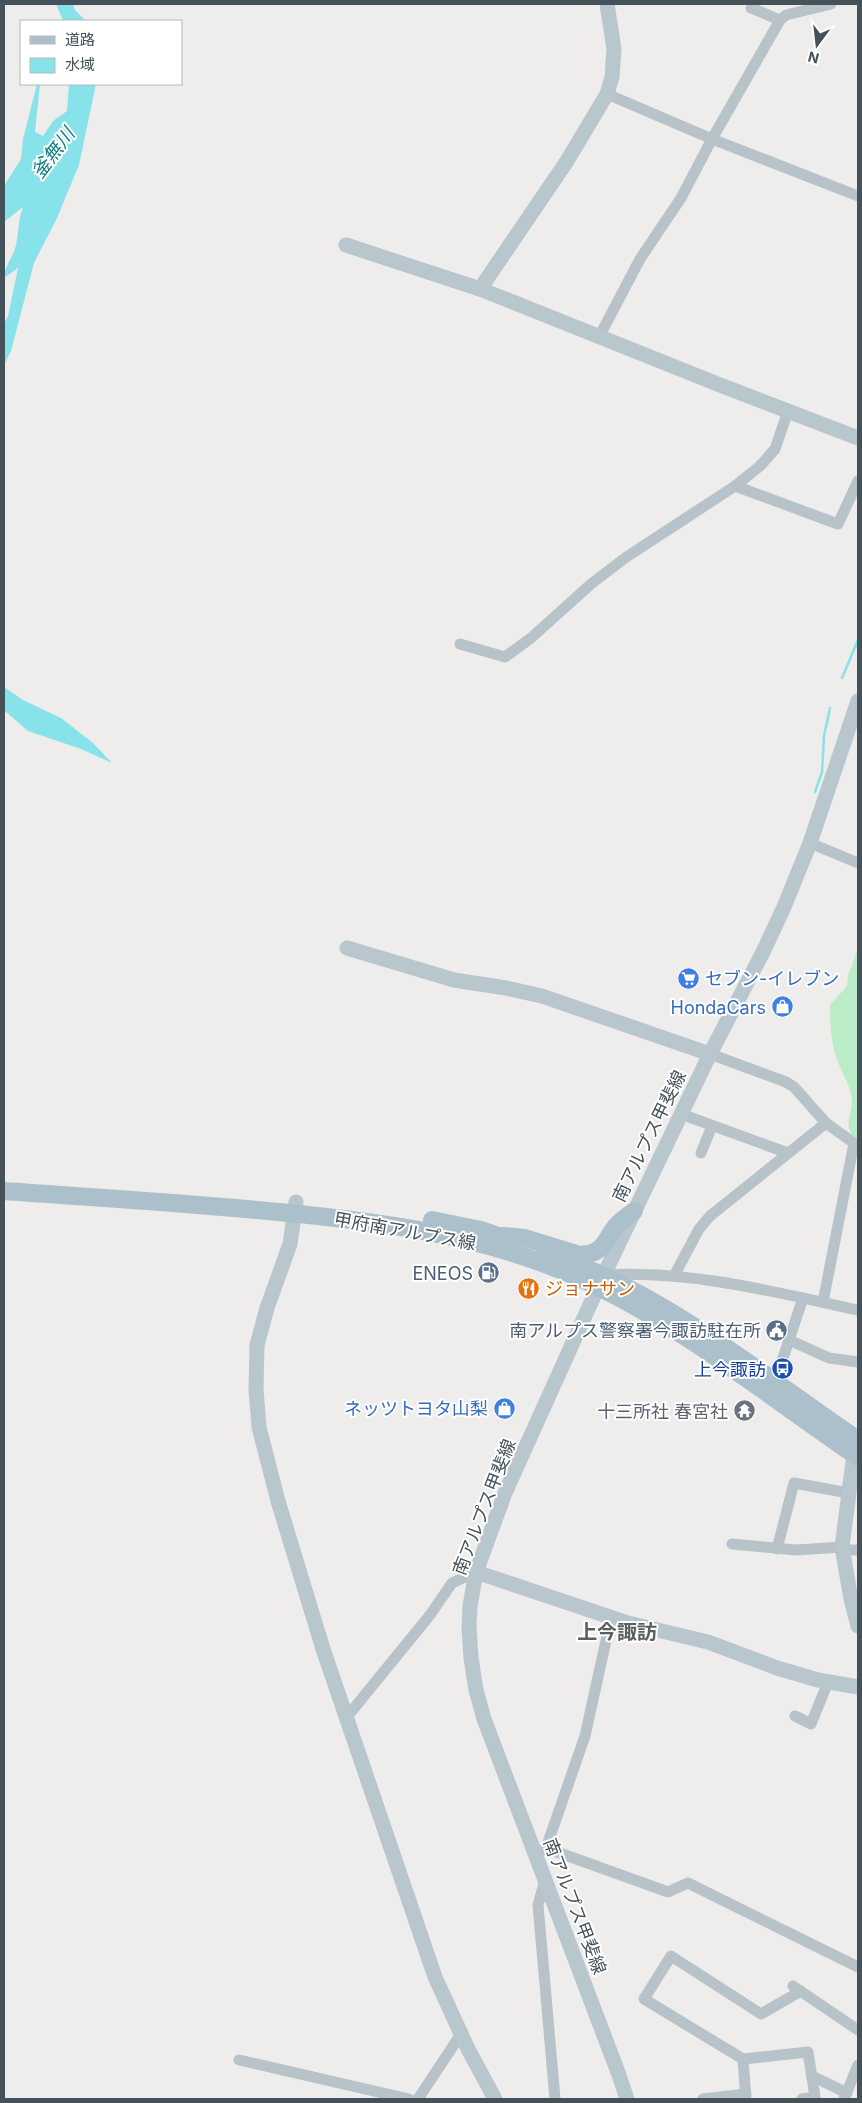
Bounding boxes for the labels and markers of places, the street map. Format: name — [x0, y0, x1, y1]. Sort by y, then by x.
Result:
supermarket icon: セブン-イレブン — [677, 966, 701, 990]
place label: セブン-イレブン — [705, 968, 839, 989]
shop icon: HondaCars — [770, 995, 794, 1019]
place label: HondaCars — [671, 997, 766, 1018]
fuel station icon: ENEOS — [477, 1261, 501, 1285]
place label: ENEOS — [412, 1263, 473, 1284]
restaurant icon: ジョナサン — [517, 1276, 541, 1300]
place label: ジョナサン — [545, 1278, 635, 1299]
public building icon: 南アルプス警察署今諏訪駐在所 — [765, 1318, 789, 1342]
place label: 南アルプス警察署今諏訪駐在所 — [509, 1320, 761, 1341]
bus stop icon: 上今諏訪 — [770, 1357, 794, 1381]
place label: 上今諏訪 — [694, 1359, 766, 1380]
shop icon: ネッツトヨタ山梨 — [492, 1396, 516, 1420]
place label: ネッツトヨタ山梨 — [344, 1398, 488, 1419]
temple icon: 十三所社 春宮社 — [732, 1399, 756, 1423]
place label: 十三所社 春宮社 — [597, 1401, 728, 1422]

